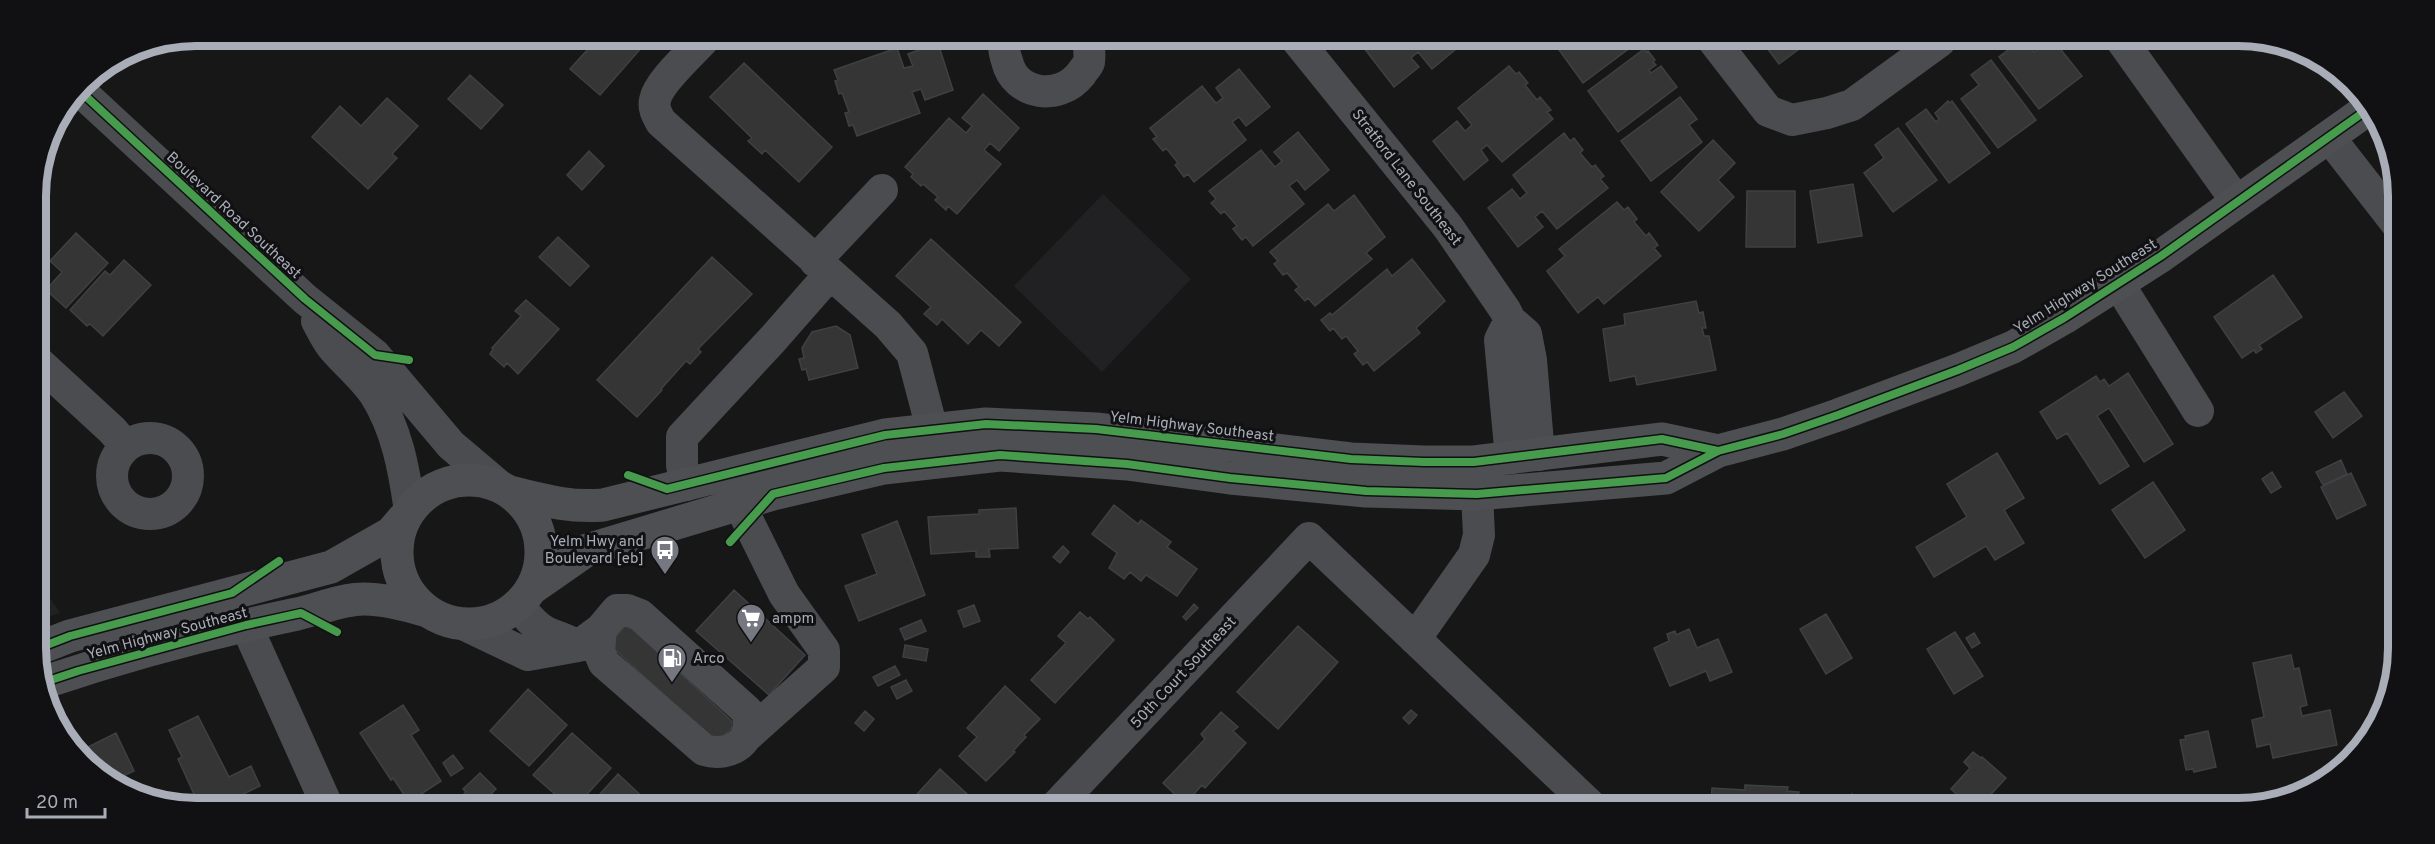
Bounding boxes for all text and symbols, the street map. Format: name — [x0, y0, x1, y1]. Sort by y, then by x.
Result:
street label: Stratford Lane Southeast — [1347, 106, 1465, 250]
street label: Boulevard Road Southeast — [162, 149, 304, 284]
street label: Yelm Highway Southeast — [2011, 235, 2161, 339]
street label: Yelm Highway Southeast — [1109, 408, 1275, 447]
place label: Yelm Hwy and Boulevard [eb] — [545, 533, 644, 569]
bus stop icon: Yelm Hwy and Boulevard [eb] — [649, 534, 681, 576]
supermarket icon: ampm — [735, 602, 767, 644]
street label: Yelm Highway Southeast — [85, 604, 250, 665]
place label: ampm — [772, 610, 814, 629]
street label: 50th Court Southeast — [1127, 613, 1241, 733]
fuel station icon: Arco — [656, 642, 688, 684]
place label: Arco — [693, 650, 725, 669]
scale bar — [27, 781, 105, 819]
text: 20 m — [36, 792, 78, 815]

